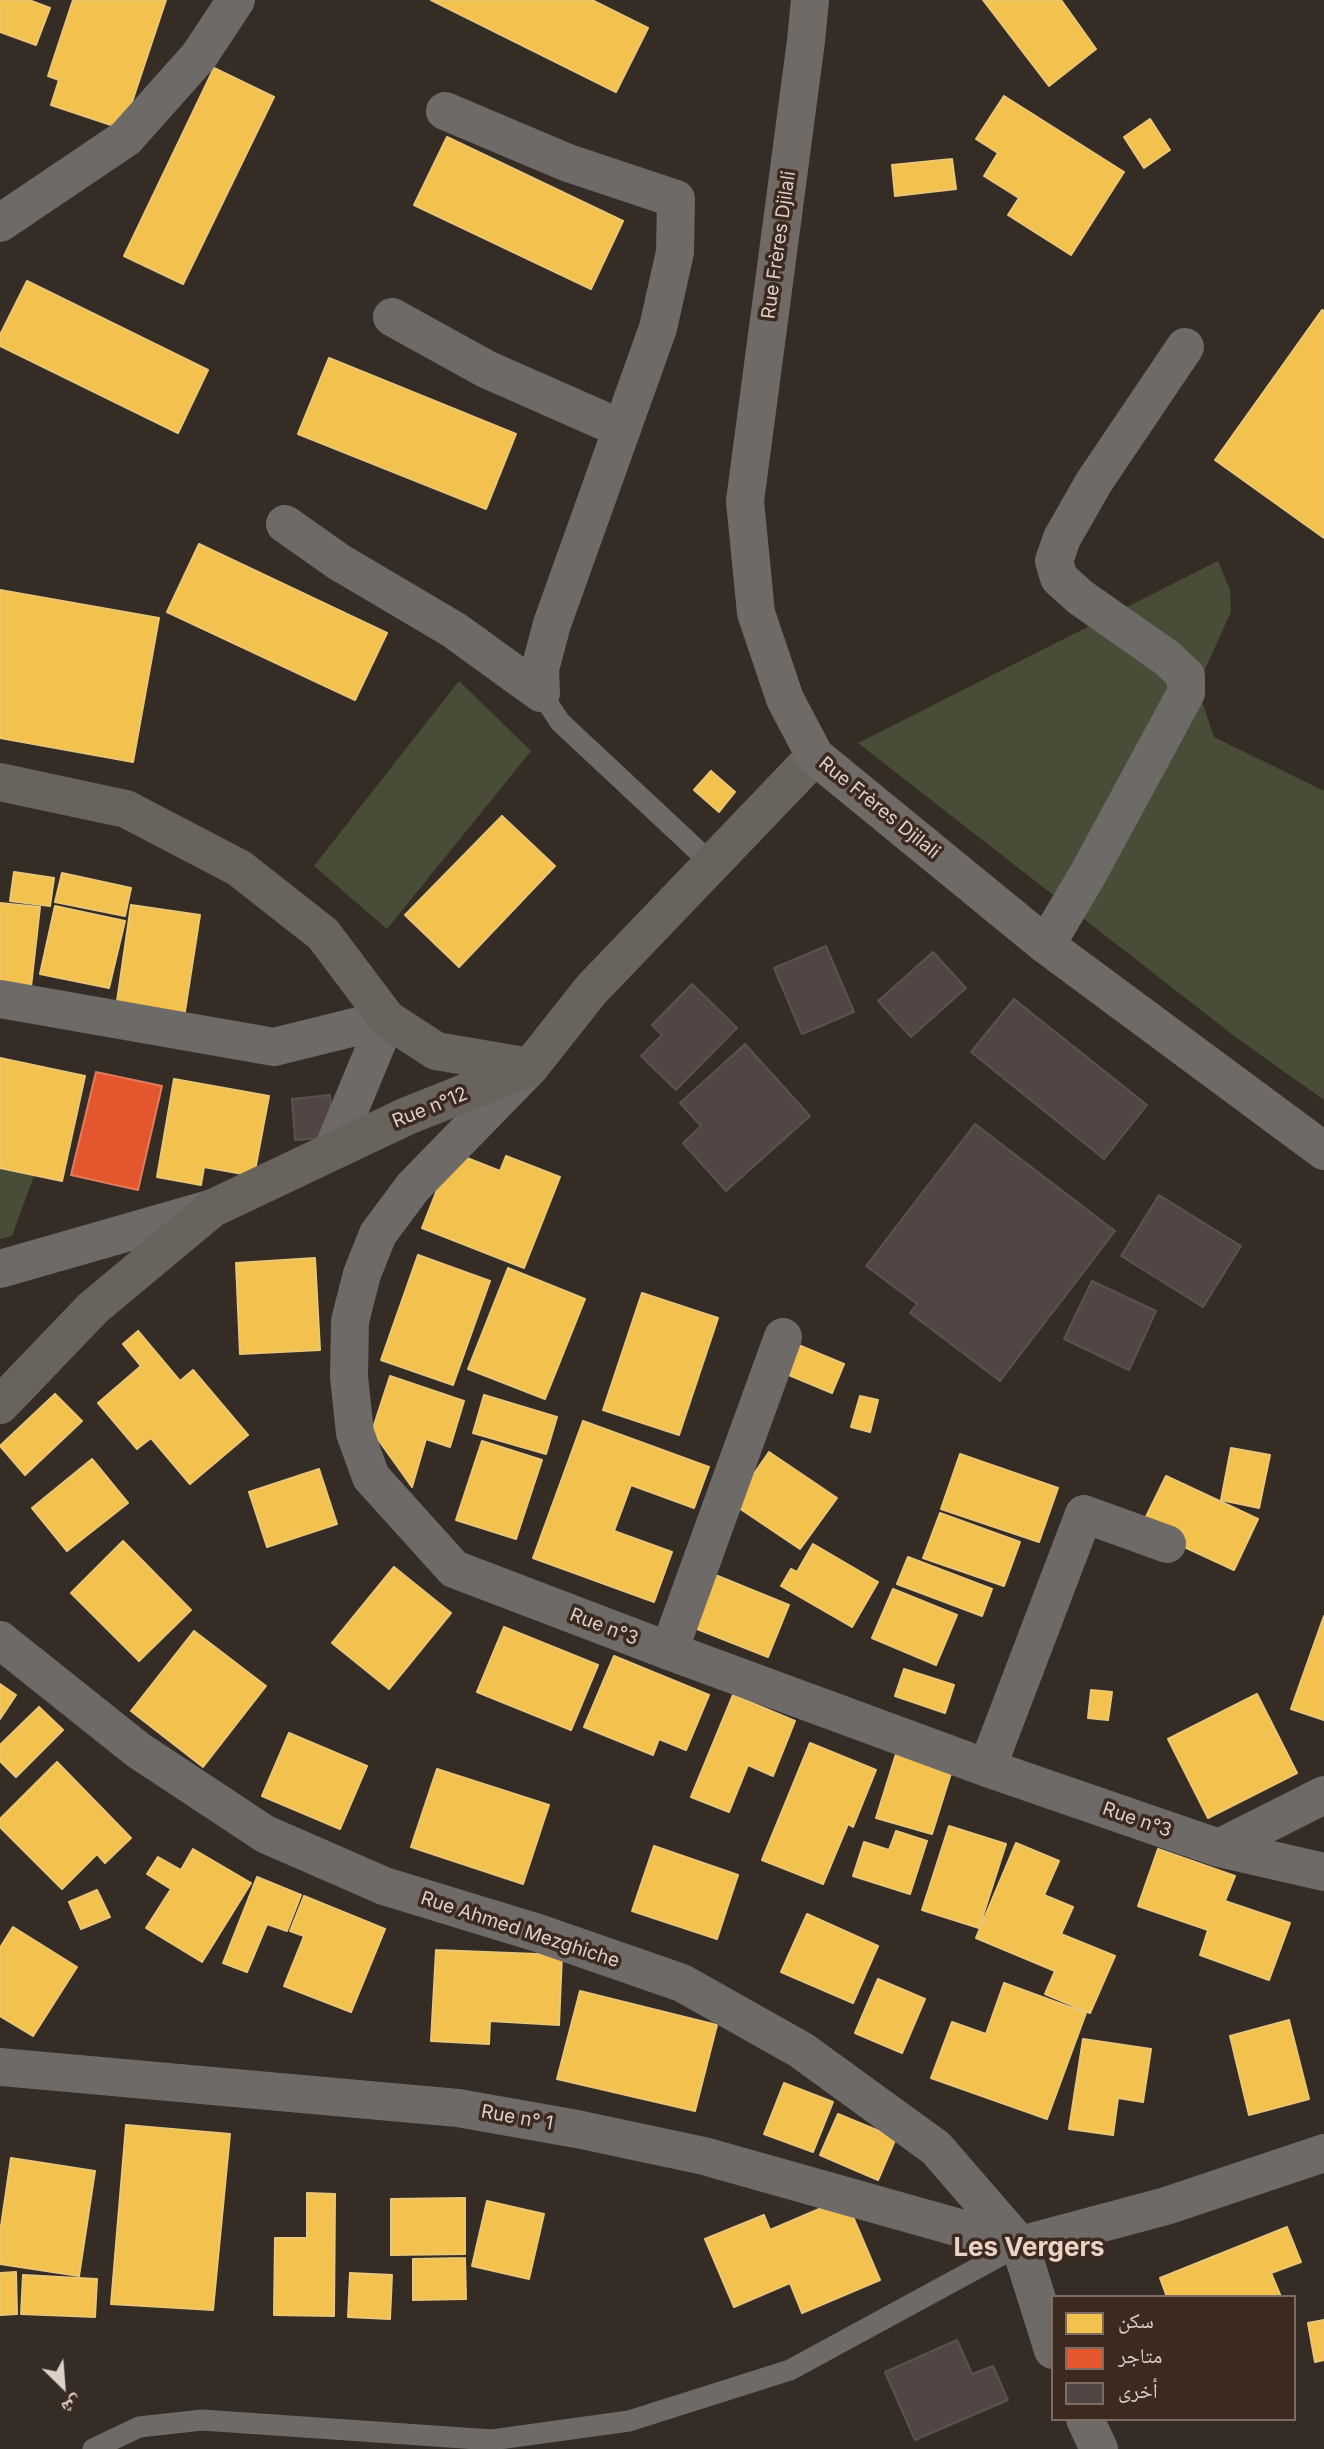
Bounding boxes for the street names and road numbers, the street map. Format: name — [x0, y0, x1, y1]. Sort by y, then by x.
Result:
street label: Rue Frères Djilali — [757, 170, 801, 320]
street label: Rue Frères Djilali — [814, 752, 944, 864]
street label: Rue n°12 — [389, 1083, 471, 1133]
street label: Rue n°3 — [567, 1604, 641, 1650]
street label: Rue n°3 — [1099, 1798, 1175, 1842]
street label: Rue Ahmed Mezghiche — [418, 1887, 622, 1973]
street label: Rue n° 1 — [479, 2100, 555, 2136]

